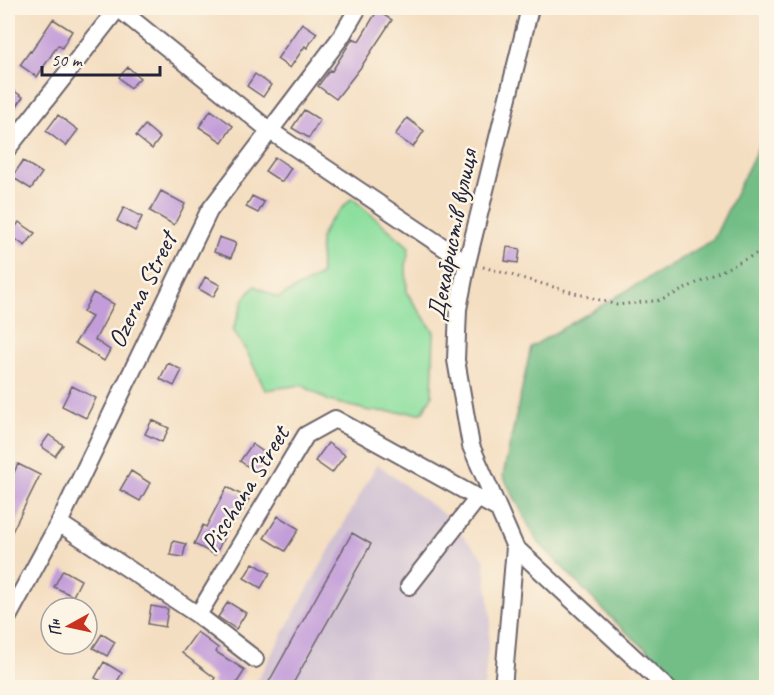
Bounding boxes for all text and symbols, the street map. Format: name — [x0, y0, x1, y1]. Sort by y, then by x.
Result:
scale bar — [42, 39, 160, 77]
text: 50 m — [51, 49, 84, 71]
street label: Декабристів вулиця — [419, 145, 485, 323]
street label: Ozerna Street — [100, 224, 186, 353]
street label: Pischana Street — [193, 418, 298, 558]
north arrow — [39, 596, 99, 656]
text: Пн — [44, 617, 66, 638]

